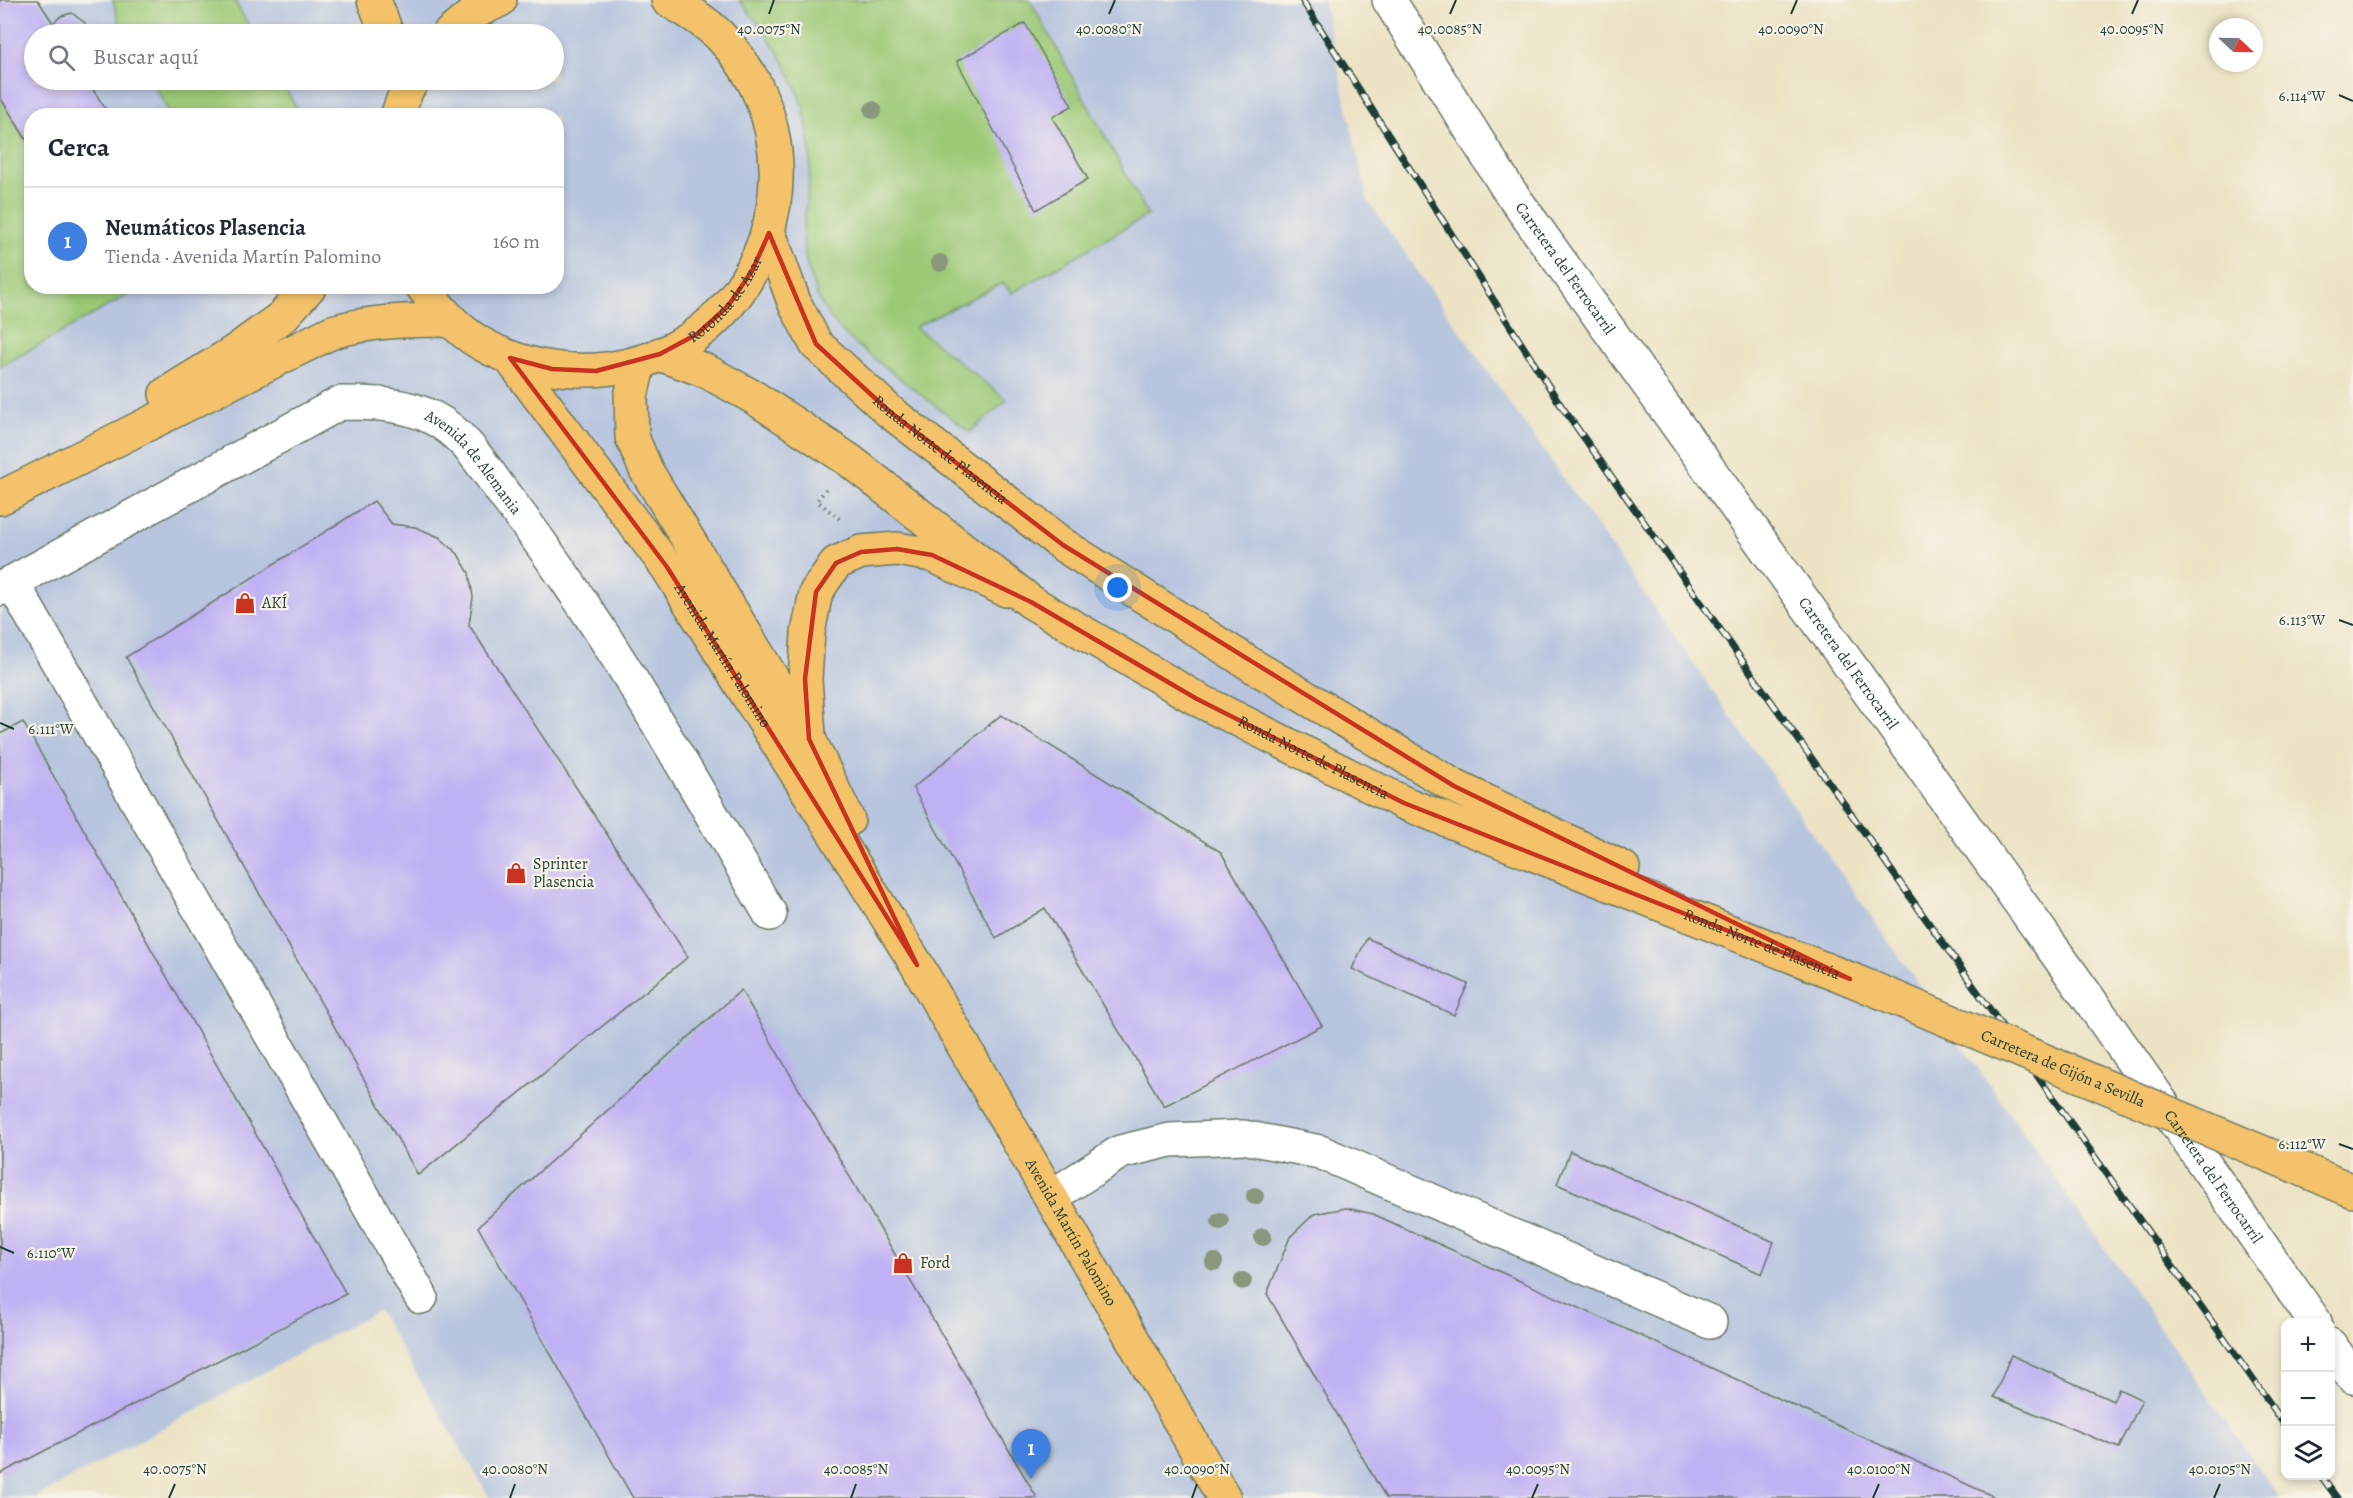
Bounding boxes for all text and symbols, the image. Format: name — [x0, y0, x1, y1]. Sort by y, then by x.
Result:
north arrow — [2209, 18, 2263, 72]
text: 40.0075°N — [737, 19, 801, 39]
text: 40.0080°N — [1076, 19, 1142, 39]
text: 40.0085°N — [1418, 19, 1482, 39]
text: 40.0090°N — [1758, 19, 1824, 39]
text: 40.0095°N — [2100, 19, 2164, 39]
search box — [24, 24, 564, 90]
icon: search — [45, 41, 78, 74]
text: Buscar aquí — [93, 42, 199, 72]
text: 6.114°W — [2278, 86, 2326, 106]
text: Cerca — [48, 130, 110, 165]
street label: Carretera del Ferrocarril — [1510, 198, 1620, 339]
text: Neumáticos Plasencia — [105, 213, 306, 243]
text: 1 — [64, 228, 71, 255]
text: 160 m — [493, 228, 540, 255]
text: Tienda · Avenida Martín Palomino — [105, 243, 381, 270]
street label: Rotonda de Azar — [683, 253, 768, 348]
street label: Ronda Norte de Plasencia — [867, 390, 1013, 510]
street label: Avenida de Alemania — [420, 404, 527, 520]
your location — [1103, 573, 1132, 602]
street label: Avenida Martín Palomino — [668, 578, 776, 732]
shop icon: AKÍ — [233, 591, 257, 615]
place label: AKÍ — [261, 592, 287, 614]
street label: Carretera del Ferrocarril — [1793, 593, 1903, 734]
text: 6.113°W — [2279, 610, 2325, 630]
street label: Ronda Norte de Plasencia — [1234, 710, 1393, 805]
text: 6.111°W — [28, 719, 74, 739]
place label: Sprinter Plasencia — [533, 853, 595, 893]
shop icon: Sprinter Plasencia — [504, 861, 528, 885]
street label: Ronda Norte de Plasencia — [1680, 903, 1844, 985]
street label: Carretera de Gijón a Sevilla — [1977, 1024, 2149, 1113]
street label: Carretera del Ferrocarril — [2159, 1106, 2268, 1248]
text: 6.112°W — [2278, 1134, 2326, 1154]
street label: Avenida Martín Palomino — [1019, 1154, 1122, 1310]
text: 6.110°W — [27, 1243, 75, 1263]
shop icon: Ford — [891, 1251, 915, 1275]
place label: Ford — [920, 1252, 950, 1274]
map controls — [2281, 1318, 2335, 1480]
button: + — [2281, 1318, 2335, 1372]
button: − — [2281, 1372, 2335, 1426]
button: layers — [2281, 1426, 2335, 1480]
pin: 1 — [1012, 1430, 1050, 1479]
text: 40.0075°N — [143, 1459, 207, 1479]
text: 40.0080°N — [482, 1459, 548, 1479]
text: 40.0085°N — [824, 1459, 888, 1479]
text: 40.0090°N — [1164, 1459, 1230, 1479]
text: 40.0095°N — [1506, 1459, 1570, 1479]
text: 40.0100°N — [1847, 1459, 1911, 1479]
text: 40.0105°N — [2189, 1459, 2251, 1479]

